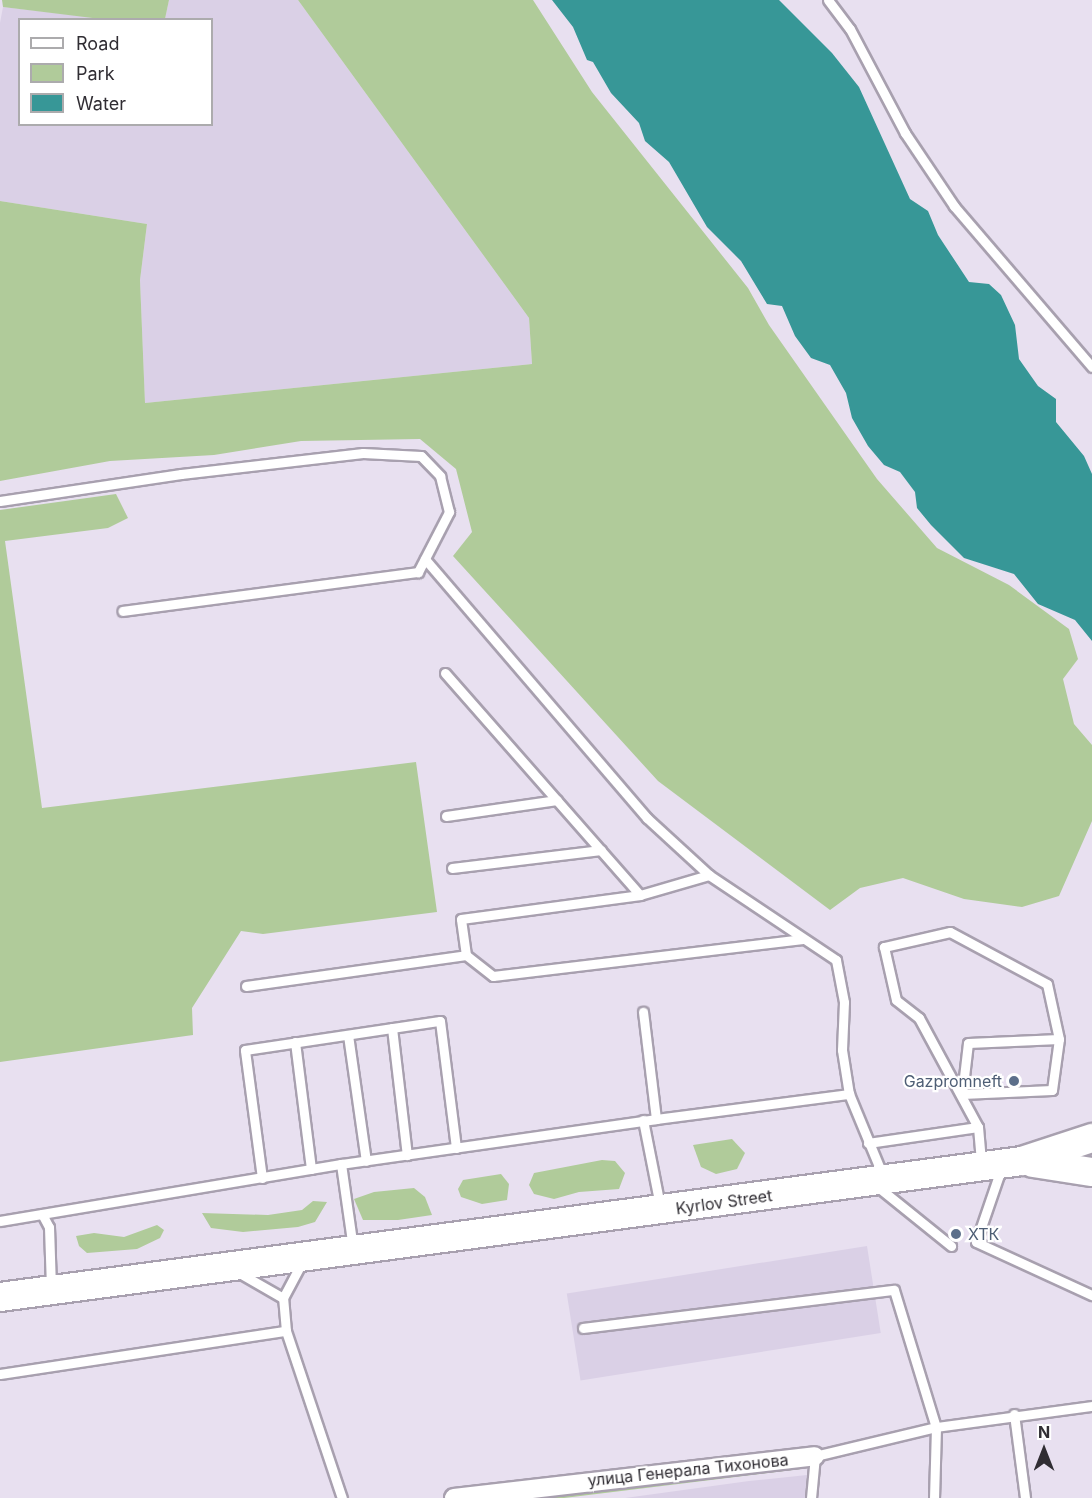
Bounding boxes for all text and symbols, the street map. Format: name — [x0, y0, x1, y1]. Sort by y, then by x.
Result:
legend — [18, 18, 213, 126]
text: Road — [76, 33, 119, 54]
text: Park — [76, 63, 115, 84]
text: Water — [76, 93, 126, 114]
place label: Gazpromneft — [904, 1071, 1002, 1091]
marker: Gazpromneft — [1007, 1074, 1021, 1088]
street label: Kyrlov Street — [675, 1186, 773, 1218]
place label: ХТК — [968, 1224, 999, 1244]
marker: ХТК — [949, 1227, 963, 1241]
north arrow — [1014, 1420, 1074, 1480]
text: N — [1038, 1422, 1050, 1442]
street label: улица Генерала Тихонова — [587, 1450, 789, 1490]

